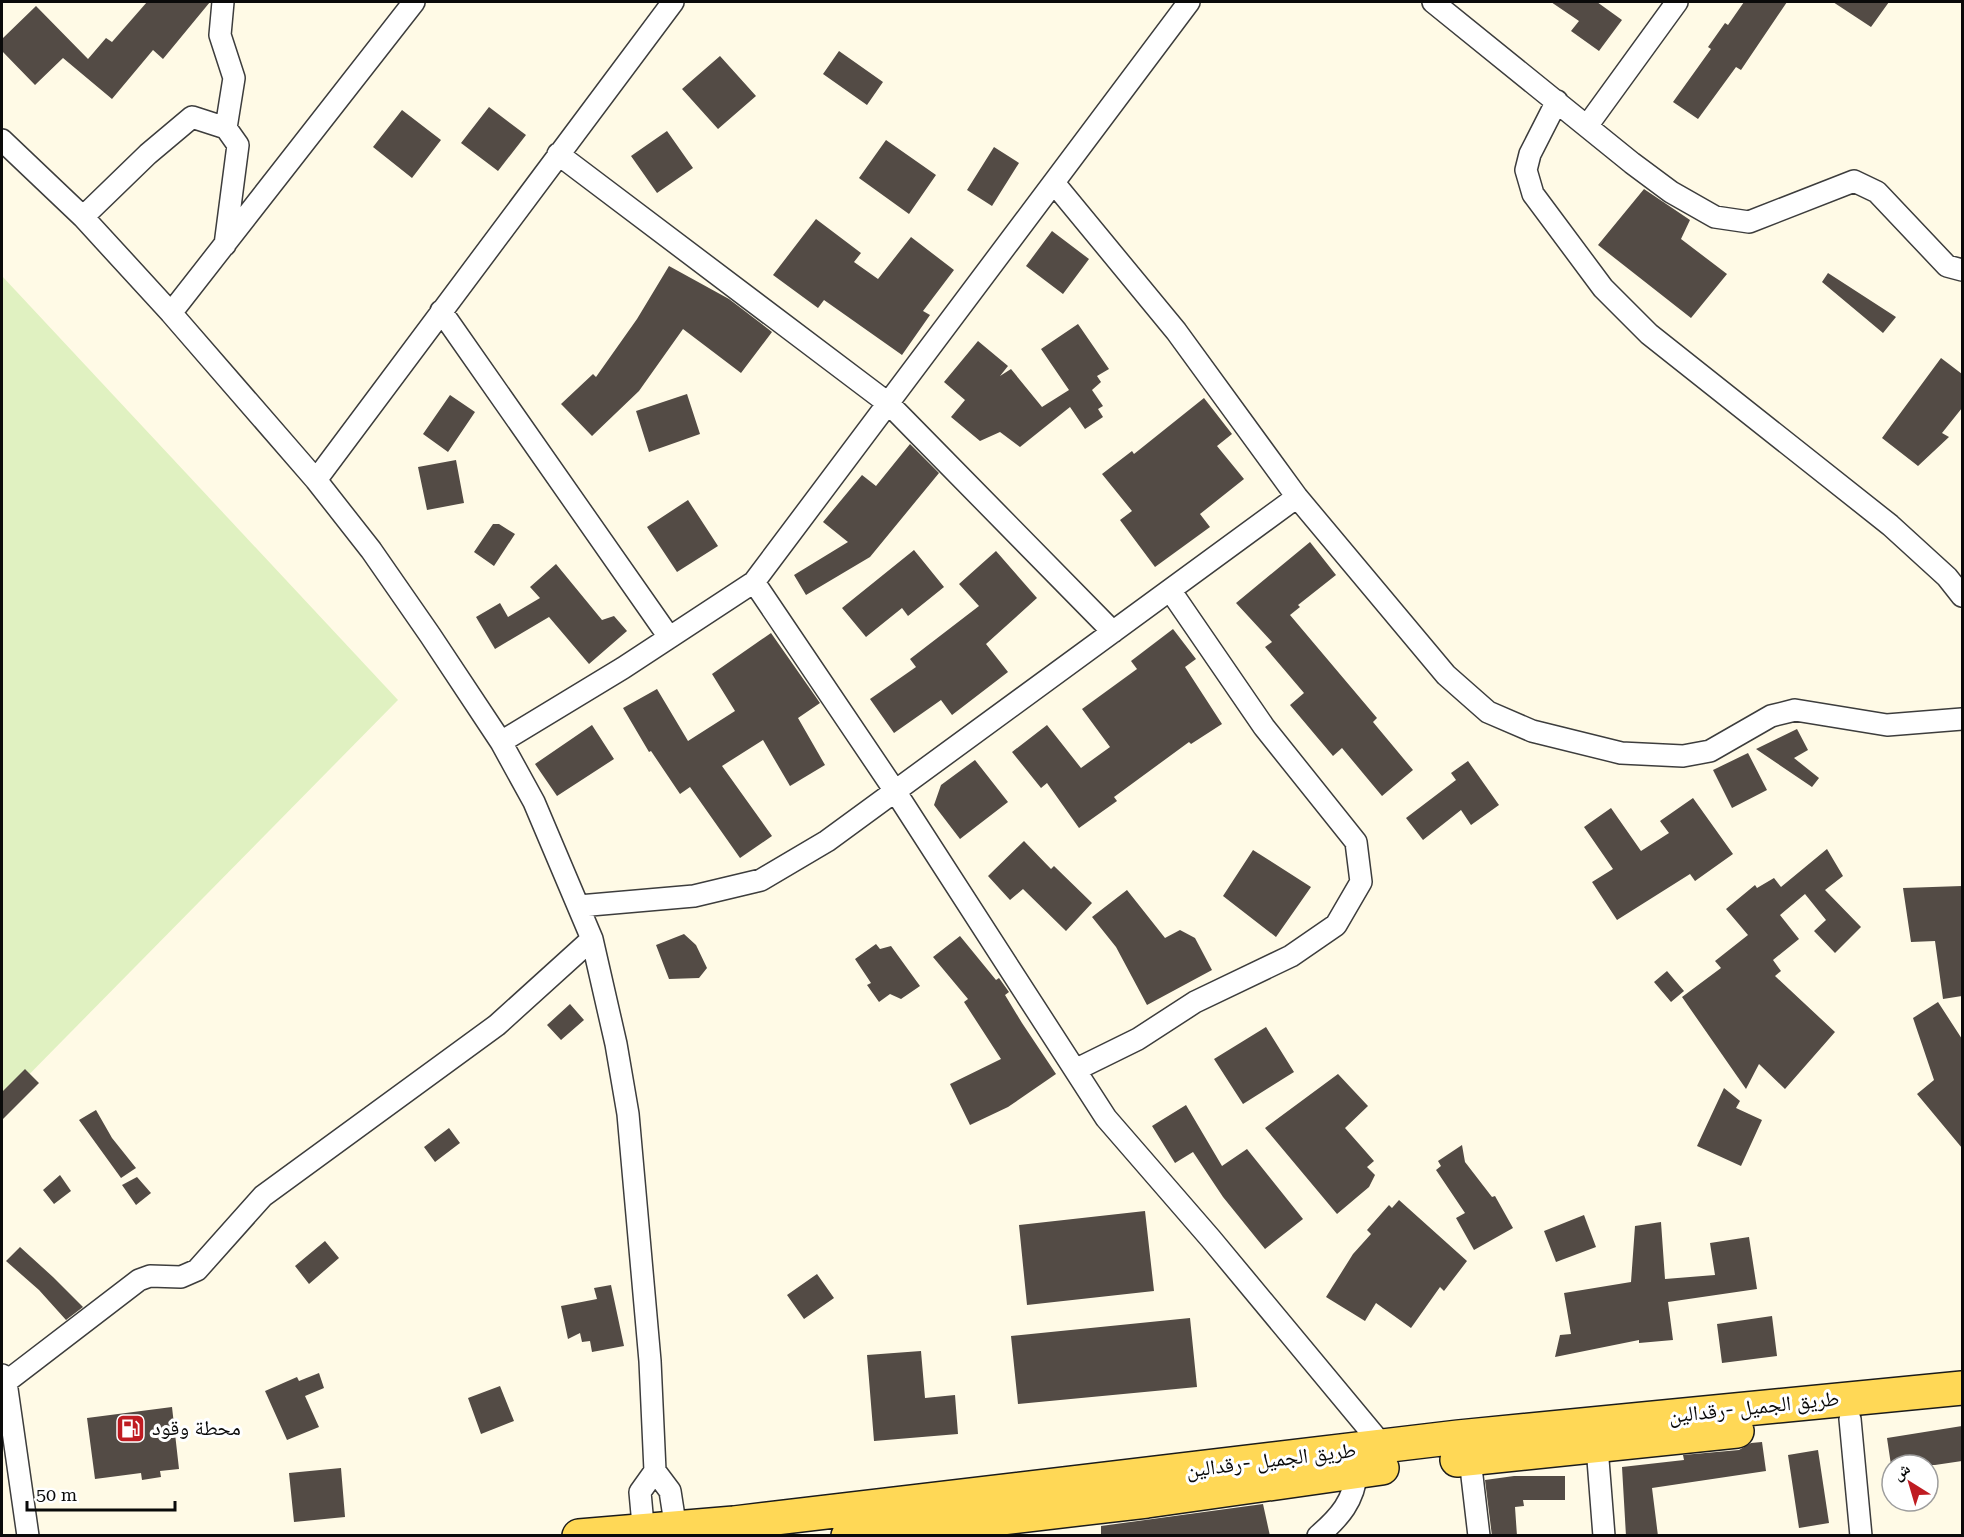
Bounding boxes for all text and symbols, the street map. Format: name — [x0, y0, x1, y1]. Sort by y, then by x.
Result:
street label: طريق الجميل -رقدالين — [1668, 1386, 1840, 1429]
fuel station icon: محطة وقود — [115, 1412, 147, 1444]
place label: محطة وقود — [152, 1416, 241, 1440]
street label: طريق الجميل -رقدالين — [1185, 1438, 1358, 1483]
north arrow — [1880, 1453, 1940, 1513]
text: ش — [1889, 1459, 1914, 1484]
scale bar — [27, 1474, 176, 1512]
text: 50 m — [36, 1484, 77, 1505]

